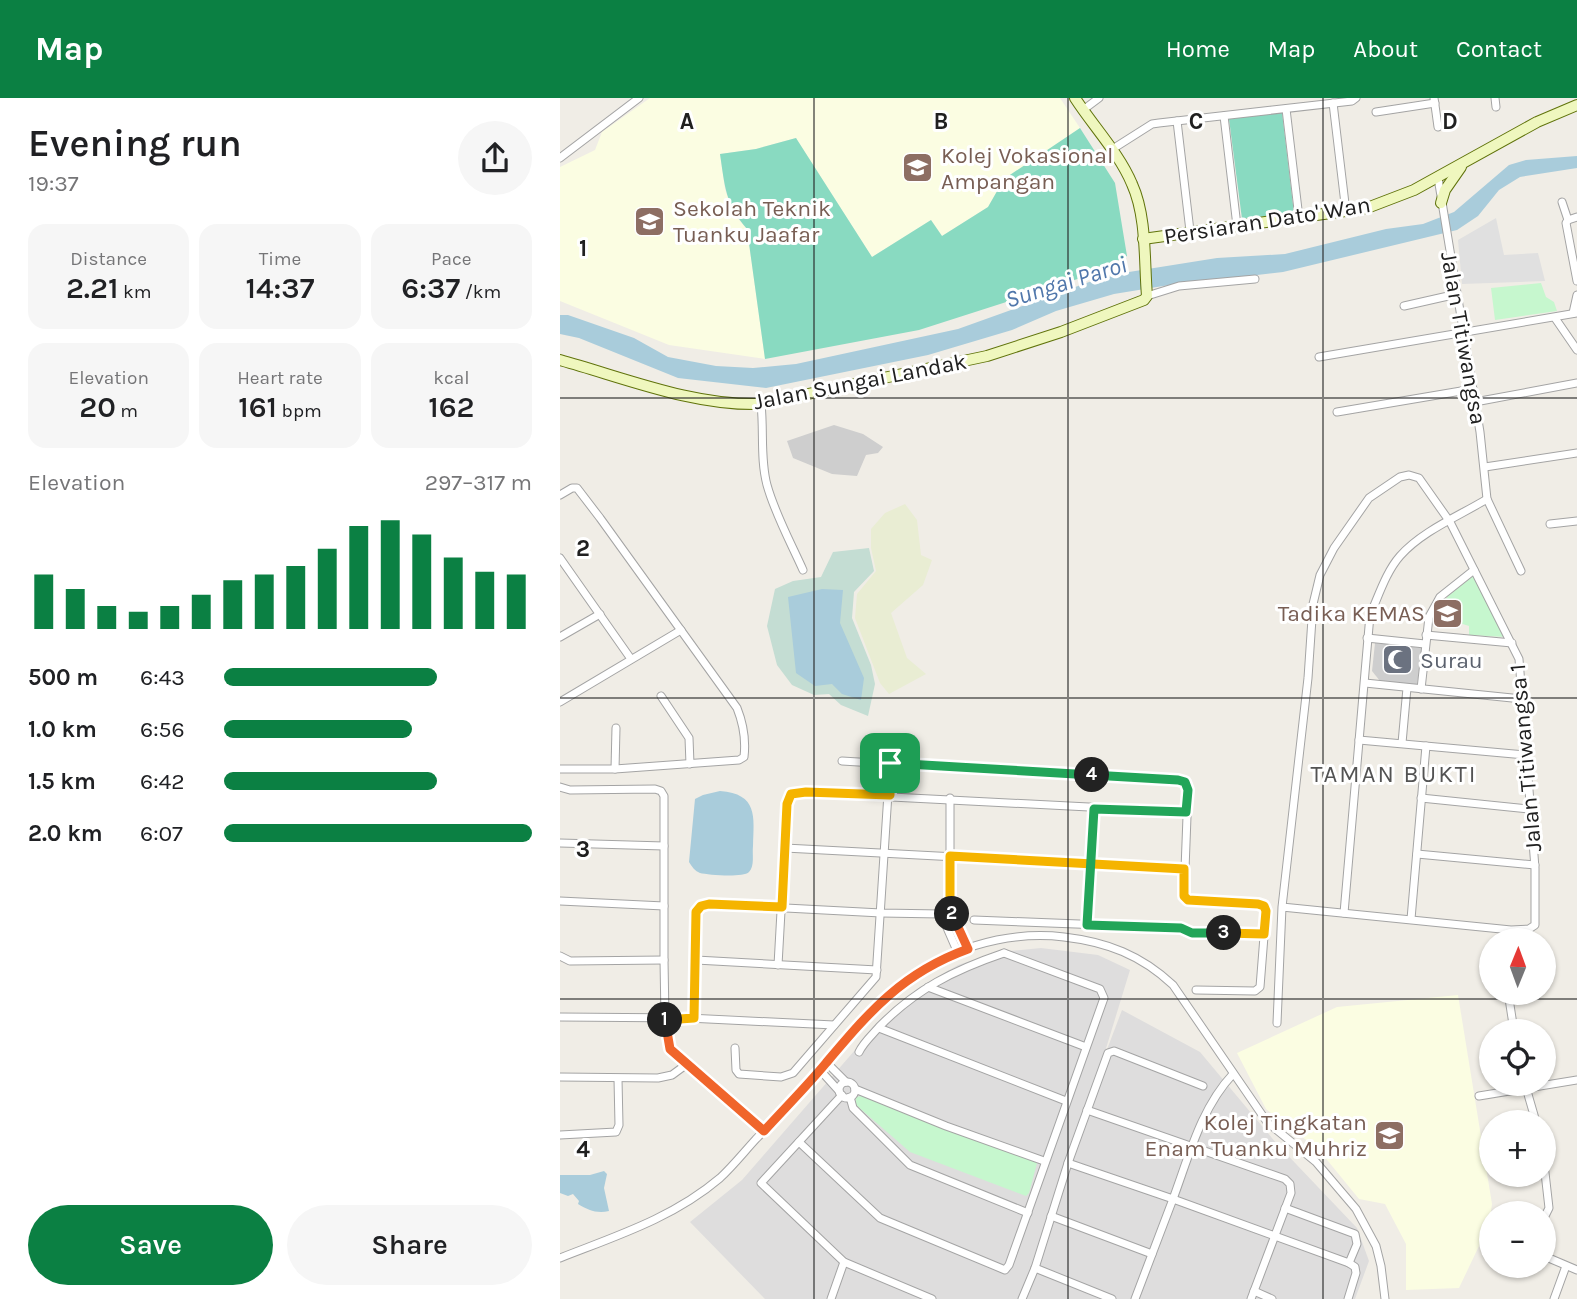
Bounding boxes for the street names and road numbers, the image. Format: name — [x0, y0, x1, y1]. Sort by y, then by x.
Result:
street label: Persiaran Dato' Wan — [1162, 191, 1372, 250]
street label: Jalan Titiwangsa — [1435, 249, 1492, 427]
street label: Jalan Sungai Landak — [751, 348, 969, 415]
street label: Jalan Titiwangsa 1 — [1504, 663, 1547, 853]

